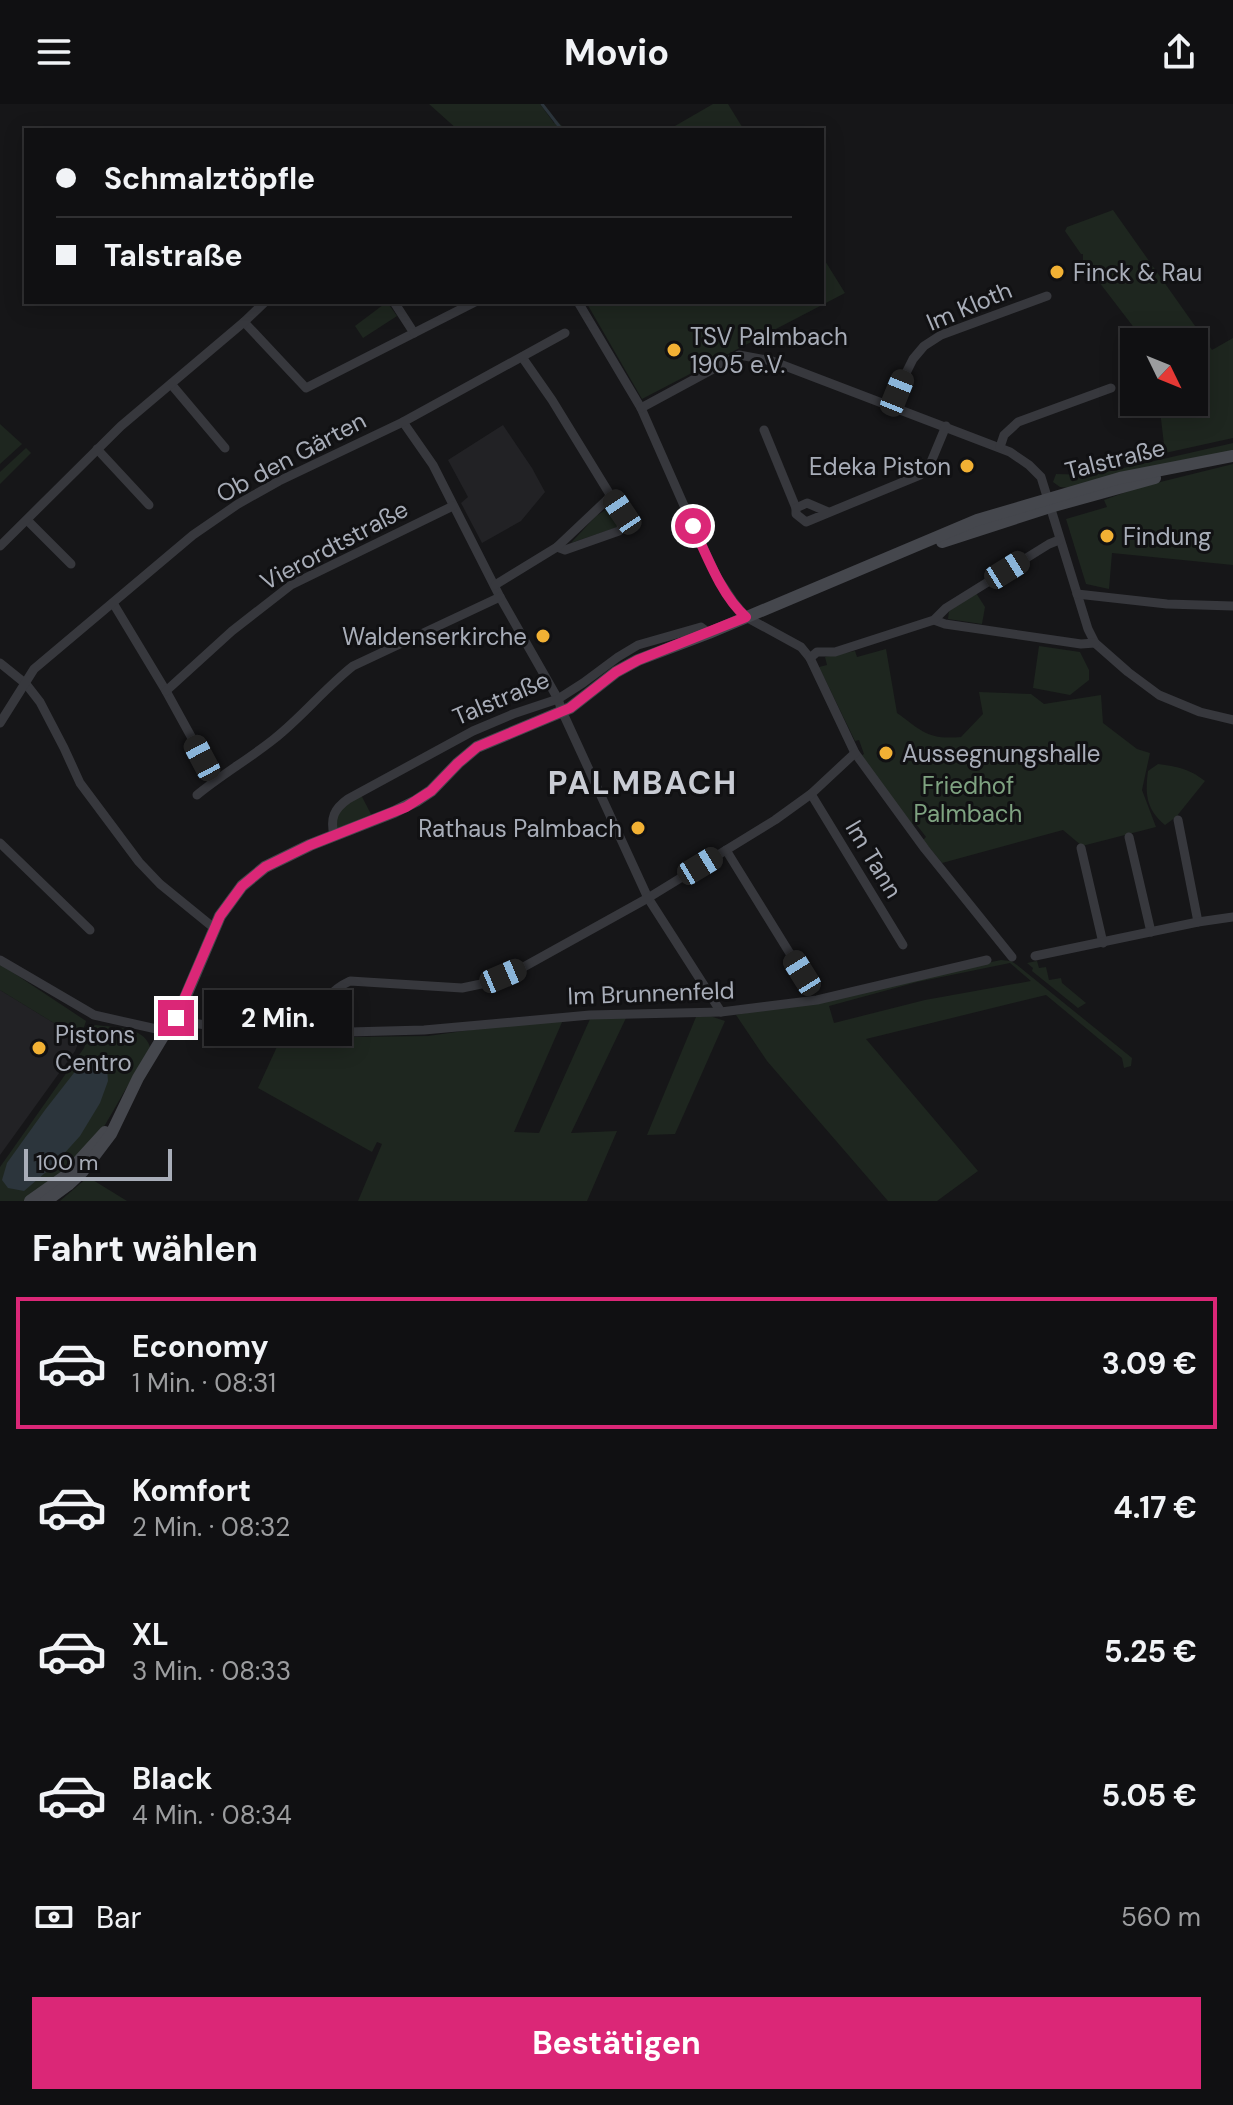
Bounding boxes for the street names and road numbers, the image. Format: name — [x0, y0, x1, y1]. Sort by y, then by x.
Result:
street label: Im Kloth — [922, 274, 1016, 338]
street label: Ob den Gärten — [211, 404, 371, 510]
street label: Talstraße — [1062, 432, 1168, 486]
street label: Vierordtstraße — [255, 493, 413, 597]
street label: Talstraße — [448, 664, 554, 732]
street label: Im Tann — [839, 814, 909, 904]
street label: Im Brunnenfeld — [567, 975, 735, 1011]

